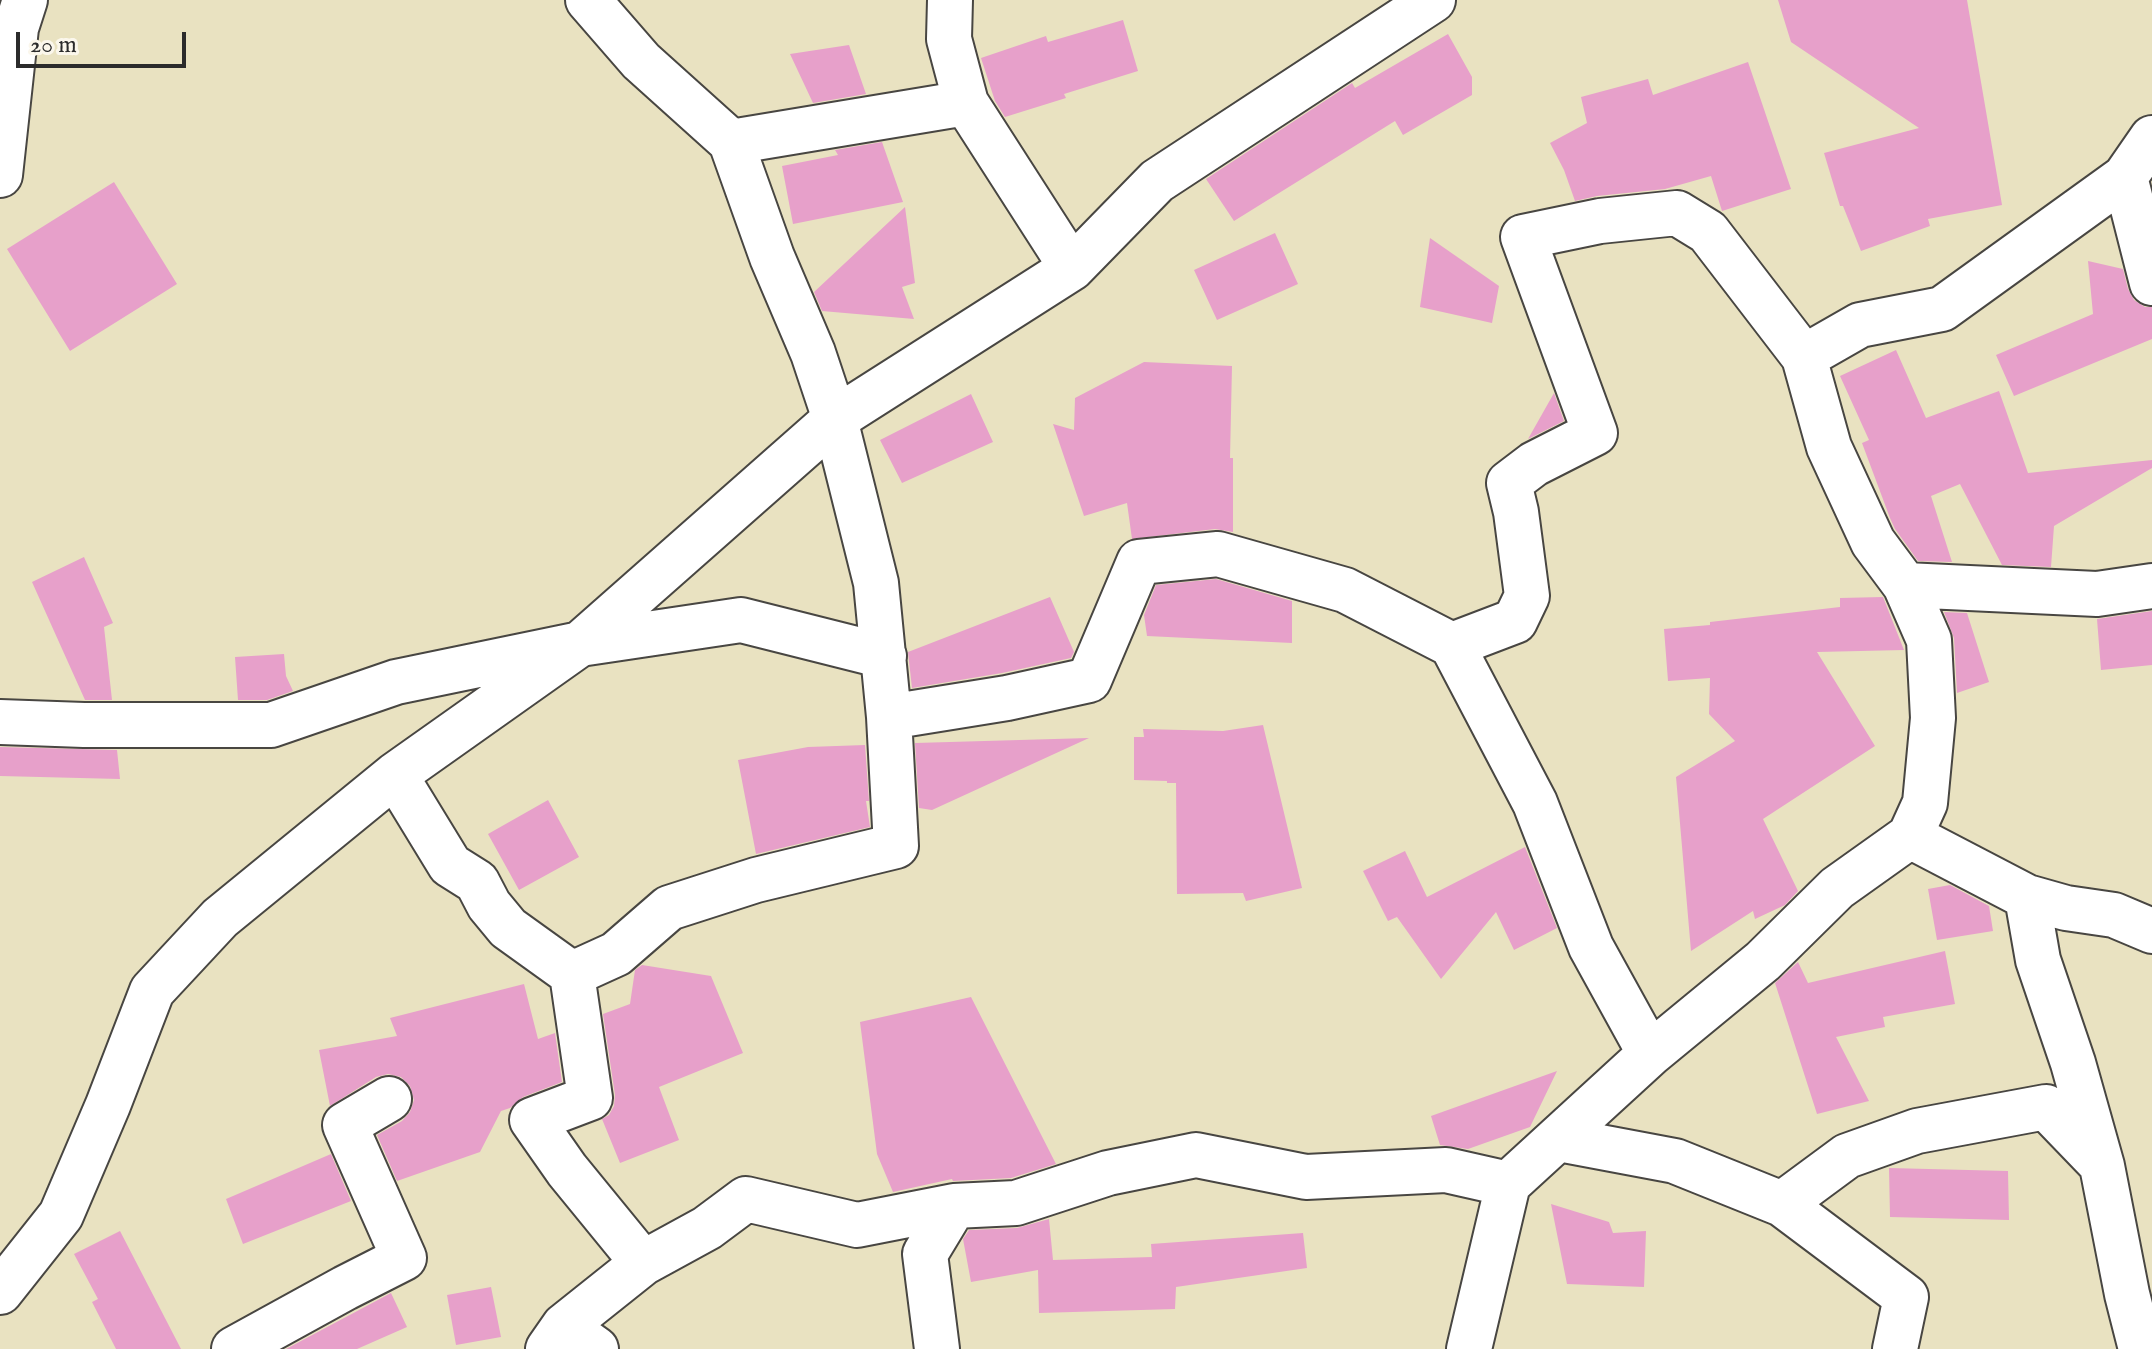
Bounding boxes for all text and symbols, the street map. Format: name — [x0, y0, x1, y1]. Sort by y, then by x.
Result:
scale bar — [20, 16, 190, 66]
text: 20 m — [30, 30, 77, 61]

